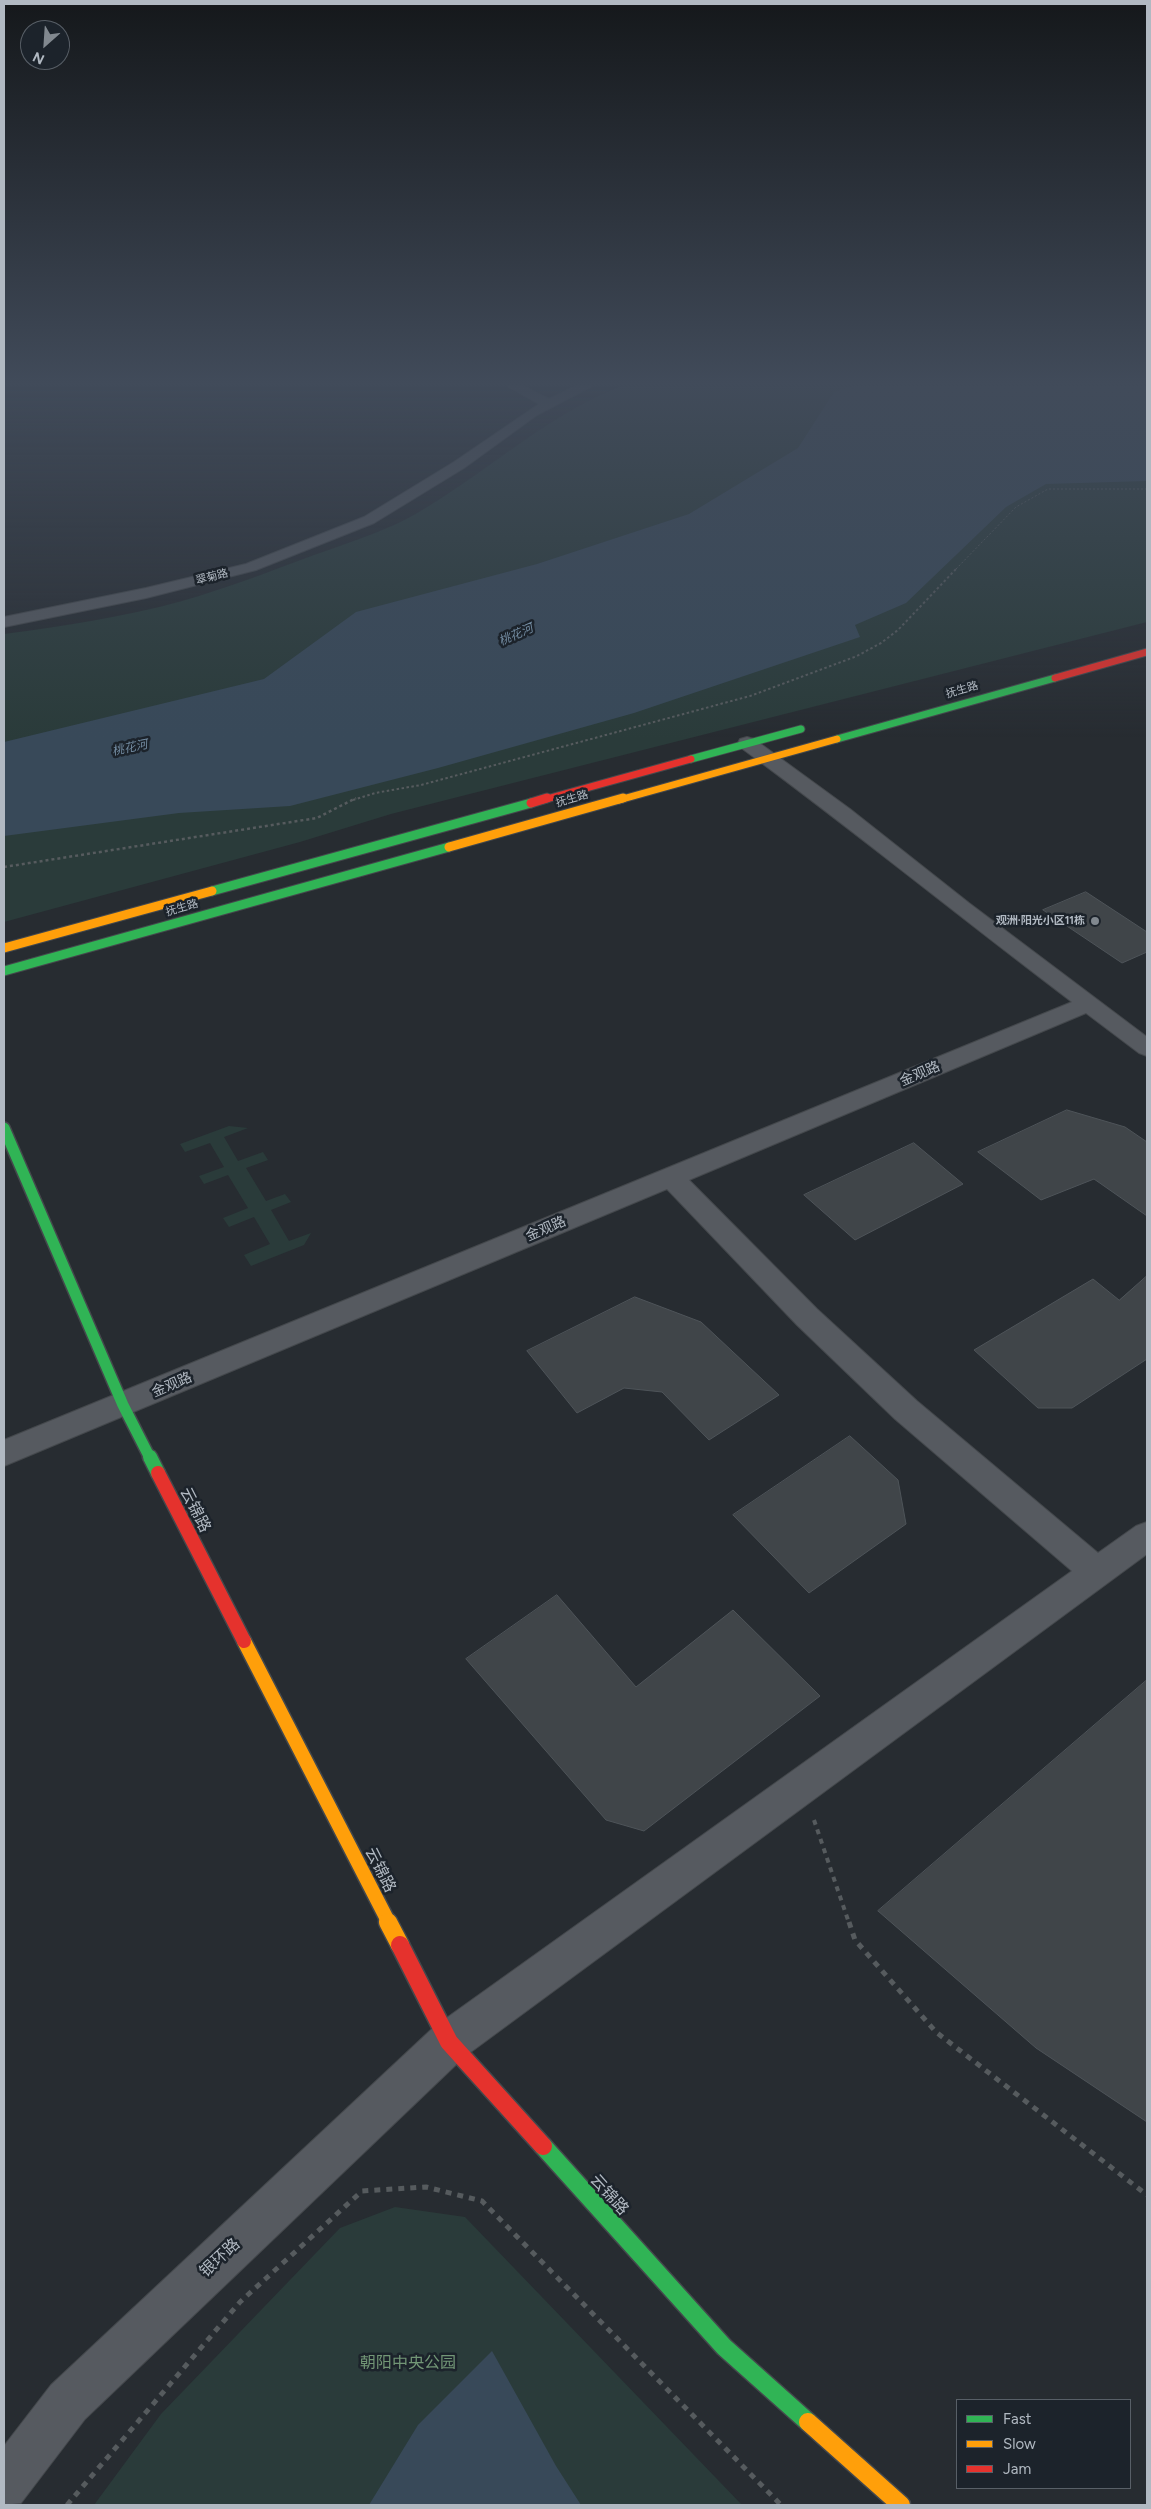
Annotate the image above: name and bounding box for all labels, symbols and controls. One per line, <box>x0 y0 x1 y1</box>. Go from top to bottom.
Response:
north arrow <box>20 20 70 70</box>
text: N <box>30 48 47 68</box>
street label: 翠菊路 <box>194 567 230 587</box>
water label: 桃花河 <box>497 621 535 649</box>
street label: 抚生路 <box>944 679 980 701</box>
water label: 桃花河 <box>111 737 149 759</box>
street label: 抚生路 <box>554 788 590 810</box>
street label: 抚生路 <box>164 897 200 919</box>
place label: 观洲·阳光小区11栋 <box>996 914 1085 928</box>
marker: 观洲·阳光小区11栋 <box>1089 915 1101 927</box>
street label: 金观路 <box>897 1058 943 1090</box>
street label: 金观路 <box>523 1213 569 1245</box>
street label: 金观路 <box>149 1369 195 1401</box>
street label: 云锦路 <box>176 1484 214 1536</box>
street label: 云锦路 <box>361 1844 399 1896</box>
street label: 云锦路 <box>586 2171 632 2219</box>
street label: 银环路 <box>196 2235 244 2281</box>
park label: 朝阳中央公园 <box>360 2353 456 2373</box>
legend <box>956 2399 1131 2489</box>
text: Fast <box>1003 2410 1031 2428</box>
text: Slow <box>1003 2435 1036 2453</box>
text: Jam <box>1003 2460 1031 2478</box>

